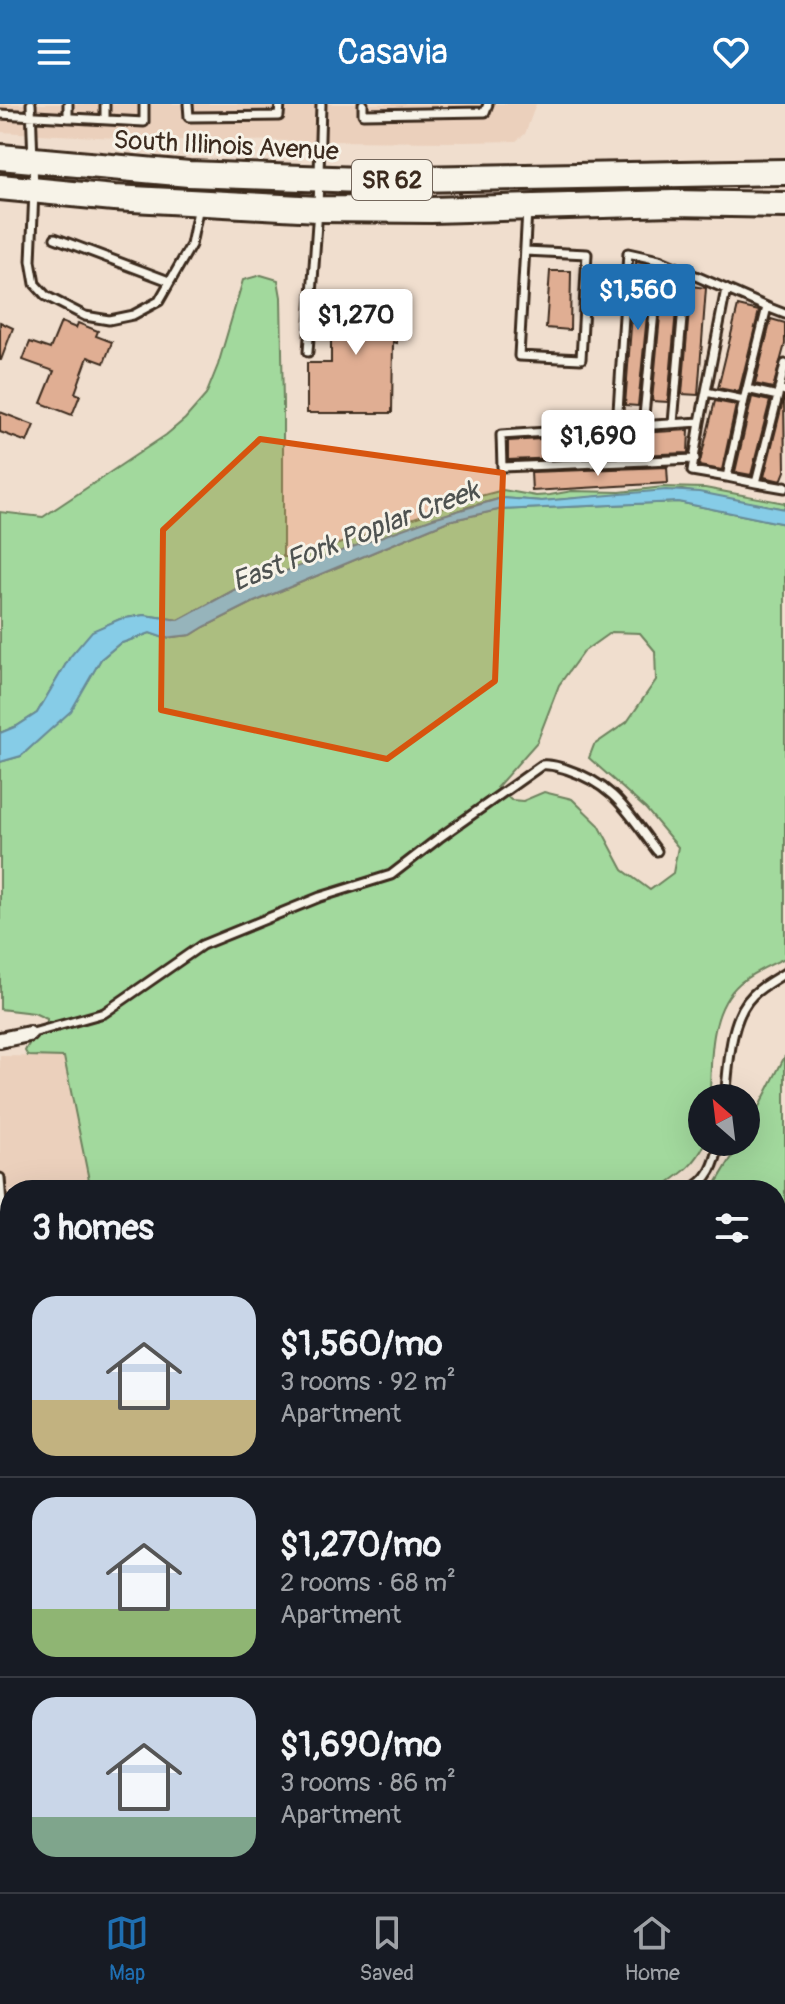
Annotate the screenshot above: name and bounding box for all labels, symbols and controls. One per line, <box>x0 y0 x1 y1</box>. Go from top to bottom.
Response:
icon: menu <box>32 30 76 74</box>
text: Casavia <box>337 30 448 75</box>
icon: heart <box>709 30 753 74</box>
street label: South Illinois Avenue <box>112 124 340 168</box>
road number: SR 62 <box>352 160 432 200</box>
pin: $1,560 <box>573 264 703 332</box>
text: $1,560 <box>599 274 677 306</box>
pin: $1,270 <box>291 289 421 357</box>
text: $1,270 <box>318 299 394 331</box>
pin: $1,690 <box>533 410 663 478</box>
text: $1,690 <box>559 420 637 452</box>
water label: East Fork Poplar Creek <box>227 472 486 600</box>
north arrow <box>688 1084 760 1156</box>
map controls <box>688 1084 760 1156</box>
icon: filters <box>710 1206 754 1250</box>
text: 3 homes <box>32 1207 154 1250</box>
text: $1,560/mo <box>280 1323 442 1366</box>
icon: home <box>96 1328 192 1424</box>
text: 3 rooms · 92 m² <box>280 1366 456 1398</box>
text: Apartment <box>280 1398 401 1430</box>
text: $1,270/mo <box>280 1524 441 1567</box>
icon: home <box>96 1529 192 1625</box>
text: 2 rooms · 68 m² <box>280 1567 456 1599</box>
text: Apartment <box>280 1599 401 1631</box>
text: $1,690/mo <box>280 1724 442 1767</box>
icon: home <box>96 1729 192 1825</box>
text: 3 rooms · 86 m² <box>280 1767 456 1799</box>
text: Apartment <box>280 1799 401 1831</box>
tab: Map <box>105 1911 149 1987</box>
tab: Saved <box>359 1911 414 1987</box>
tab: Home <box>624 1911 680 1987</box>

